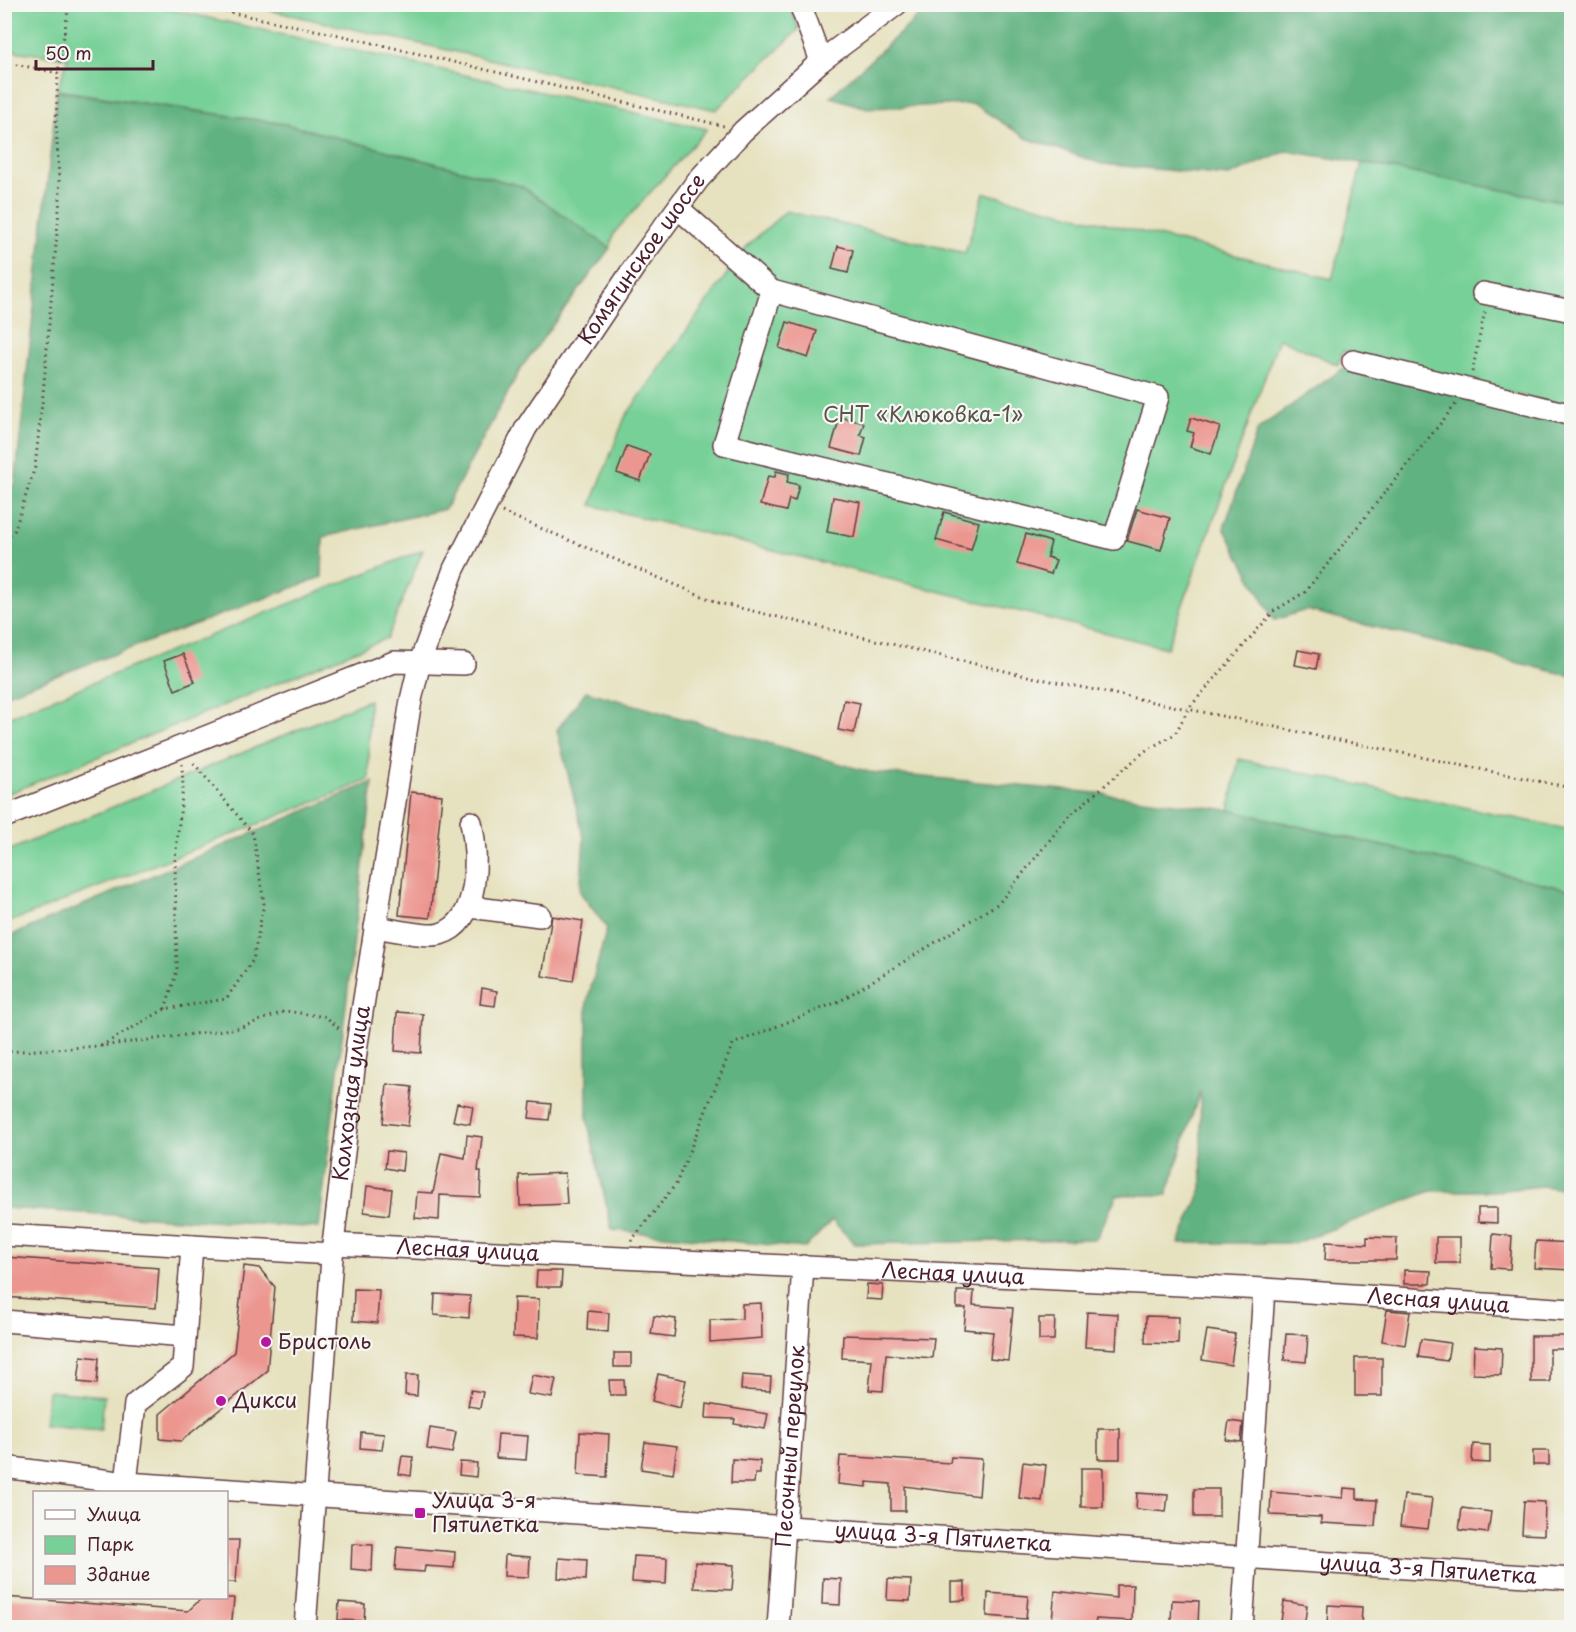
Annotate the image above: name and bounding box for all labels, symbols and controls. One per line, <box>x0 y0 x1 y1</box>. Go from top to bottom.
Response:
scale bar <box>36 33 153 71</box>
text: 50 m <box>45 39 92 66</box>
street label: Комягинское шоссе <box>569 166 712 350</box>
park label: СНТ «Клюковка-1» <box>823 397 1023 429</box>
street label: Колхозная улица <box>323 1002 377 1182</box>
street label: Лесная улица <box>396 1229 541 1268</box>
street label: Лесная улица <box>881 1253 1026 1291</box>
street label: Лесная улица <box>1366 1278 1512 1320</box>
place label: Бристоль <box>278 1324 371 1356</box>
marker: Бристоль <box>259 1335 273 1349</box>
street label: Песочный переулок <box>766 1344 812 1549</box>
place label: Дикси <box>232 1383 297 1415</box>
marker: Дикси <box>214 1394 228 1408</box>
place label: Улица 3-я Пятилетка <box>432 1483 540 1539</box>
legend <box>33 1491 228 1599</box>
text: Улица <box>87 1500 141 1527</box>
marker: Улица 3-я Пятилетка <box>413 1506 427 1520</box>
street label: улица 3-я Пятилетка <box>834 1512 1054 1558</box>
text: Парк <box>87 1530 134 1557</box>
street label: улица 3-я Пятилетка <box>1319 1544 1539 1591</box>
text: Здание <box>87 1560 150 1587</box>

